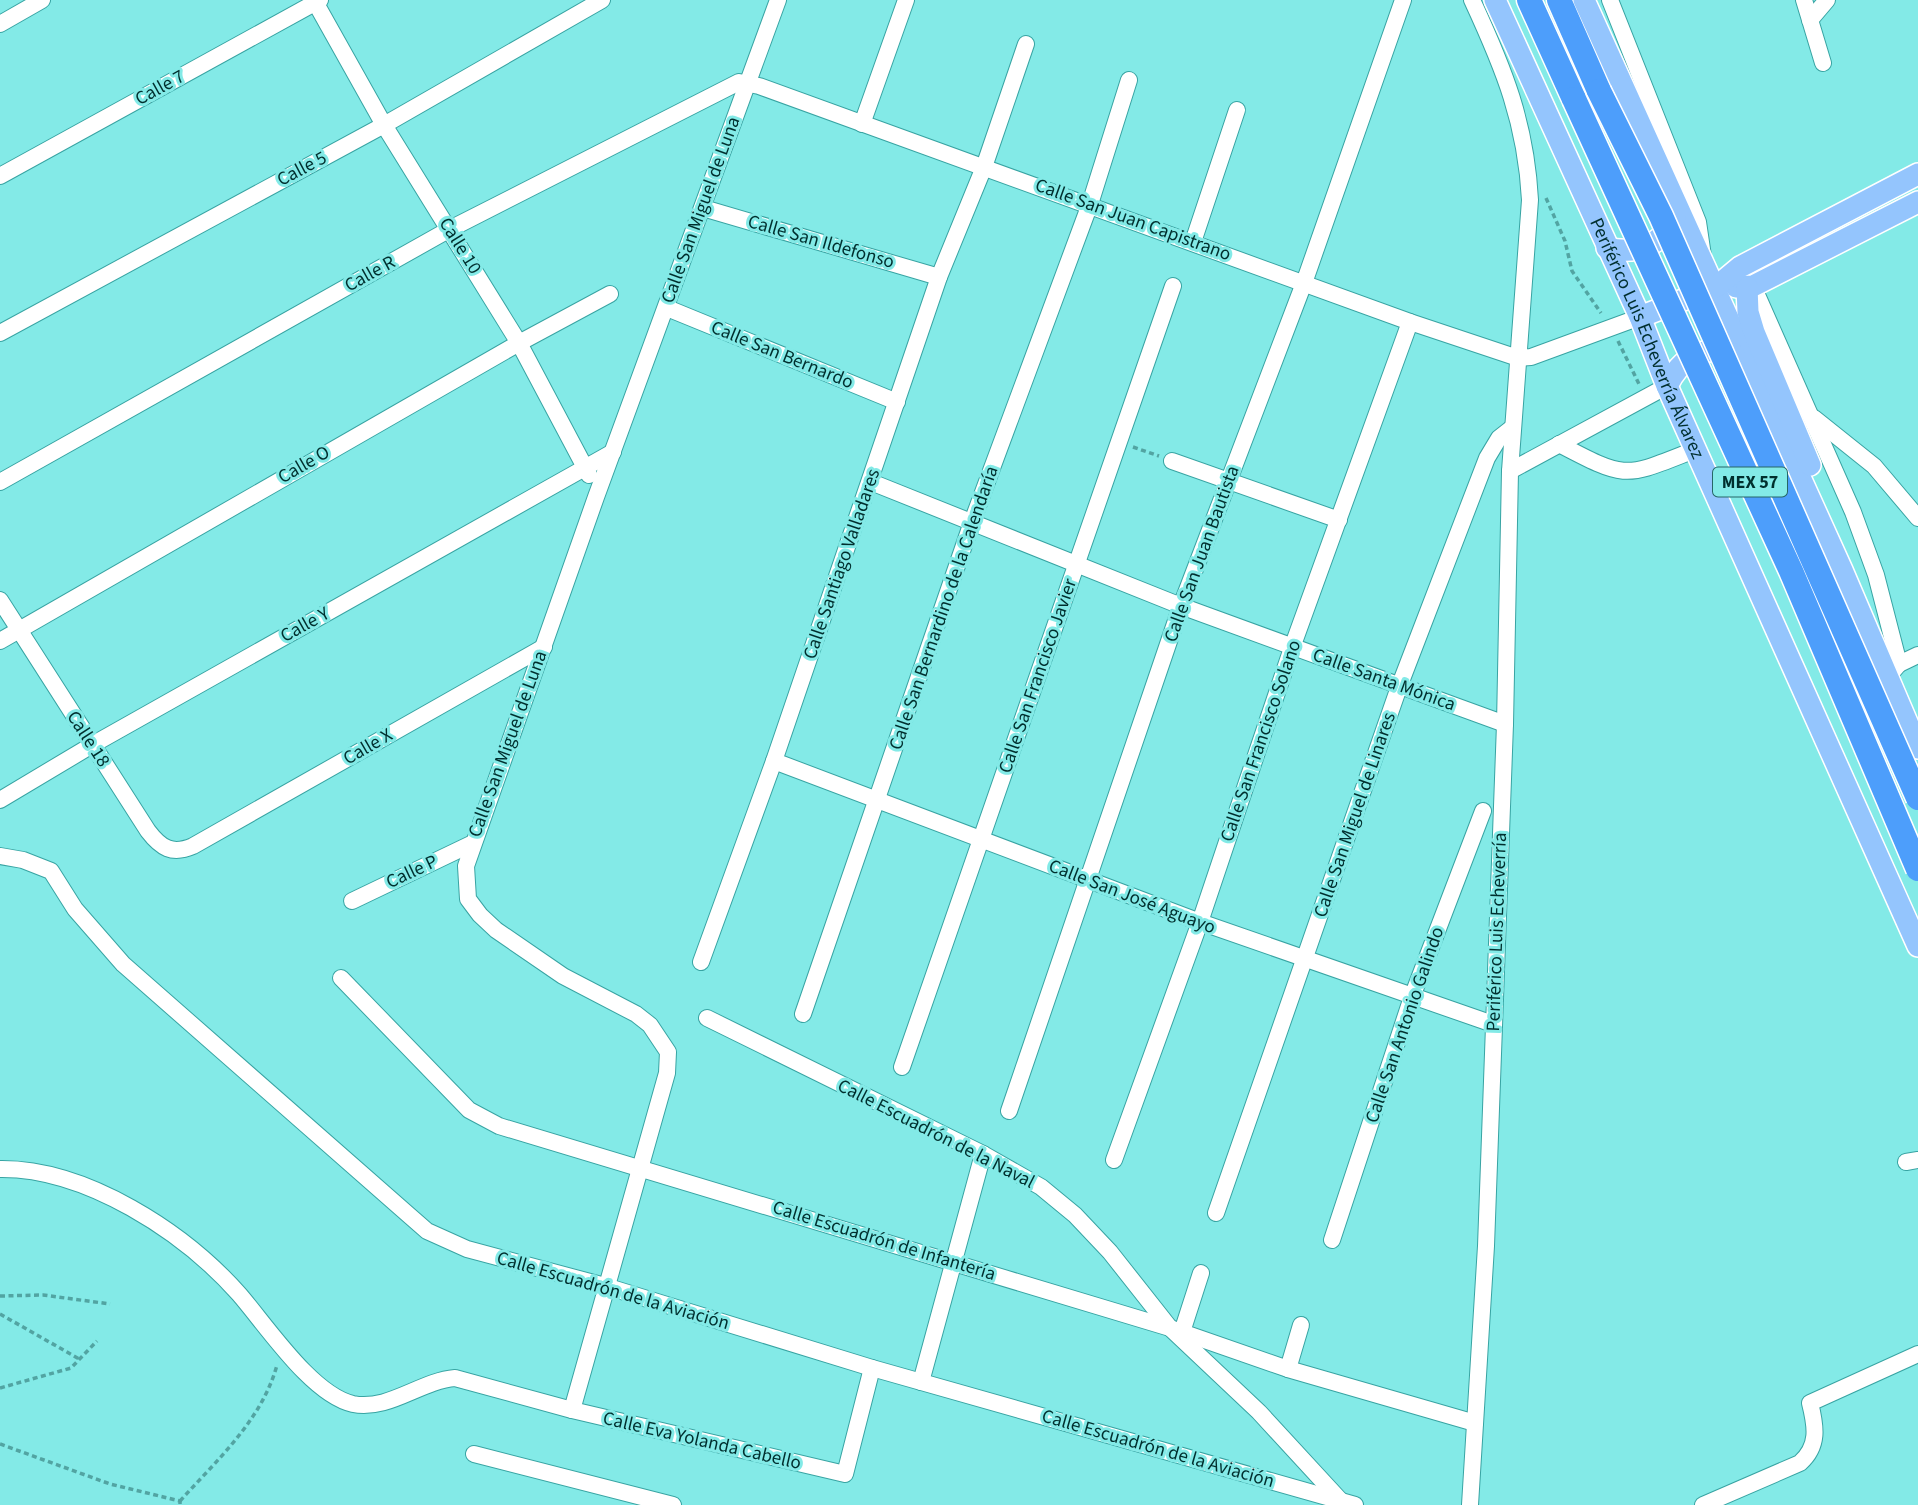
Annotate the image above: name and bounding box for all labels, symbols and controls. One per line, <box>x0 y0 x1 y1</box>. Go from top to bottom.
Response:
street label: Calle 7 <box>130 63 190 113</box>
street label: Calle San Miguel de Luna <box>655 113 747 307</box>
street label: Calle 5 <box>272 145 332 193</box>
street label: Calle San Juan Capistrano <box>1031 172 1235 268</box>
street label: Calle San Ildefonso <box>745 208 897 276</box>
street label: Calle 10 <box>432 212 488 280</box>
street label: Periférico Luis Echeverría Álvarez <box>1583 213 1711 463</box>
street label: Calle R <box>340 249 400 299</box>
street label: Calle San Bernardo <box>707 314 857 396</box>
street label: Calle O <box>273 439 335 491</box>
street label: Calle San Bernardino de la Calendaría <box>883 462 1005 754</box>
street label: Calle San Juan Bautista <box>1158 462 1246 646</box>
street label: Calle Santiago Valladares <box>797 465 887 663</box>
road number: MEX 57 <box>1713 468 1787 496</box>
street label: Calle San Francisco Javier <box>992 575 1084 777</box>
street label: Calle Y <box>276 600 335 650</box>
street label: Calle San Francisco Solano <box>1214 637 1308 845</box>
street label: Calle Santa Mónica <box>1309 642 1459 718</box>
street label: Calle San Miguel de Luna <box>462 647 554 841</box>
street label: Calle 18 <box>60 706 116 772</box>
street label: Calle San Miguel de Linares <box>1307 709 1403 921</box>
street label: Calle X <box>338 722 398 772</box>
street label: Periférico Luis Echeverría <box>1480 832 1514 1032</box>
street label: Calle P <box>382 848 442 896</box>
street label: Calle San José Aguayo <box>1045 853 1219 941</box>
street label: Calle San Antonio Galindo <box>1359 923 1451 1127</box>
street label: Calle Escuadrón de la Naval <box>833 1072 1039 1196</box>
street label: Calle Escuadrón de Infantería <box>769 1194 999 1288</box>
street label: Calle Escuadrón de la Aviación <box>494 1245 732 1337</box>
street label: Calle Escuadrón de la Aviación <box>1039 1403 1277 1495</box>
street label: Calle Eva Yolanda Cabello <box>600 1405 804 1477</box>

